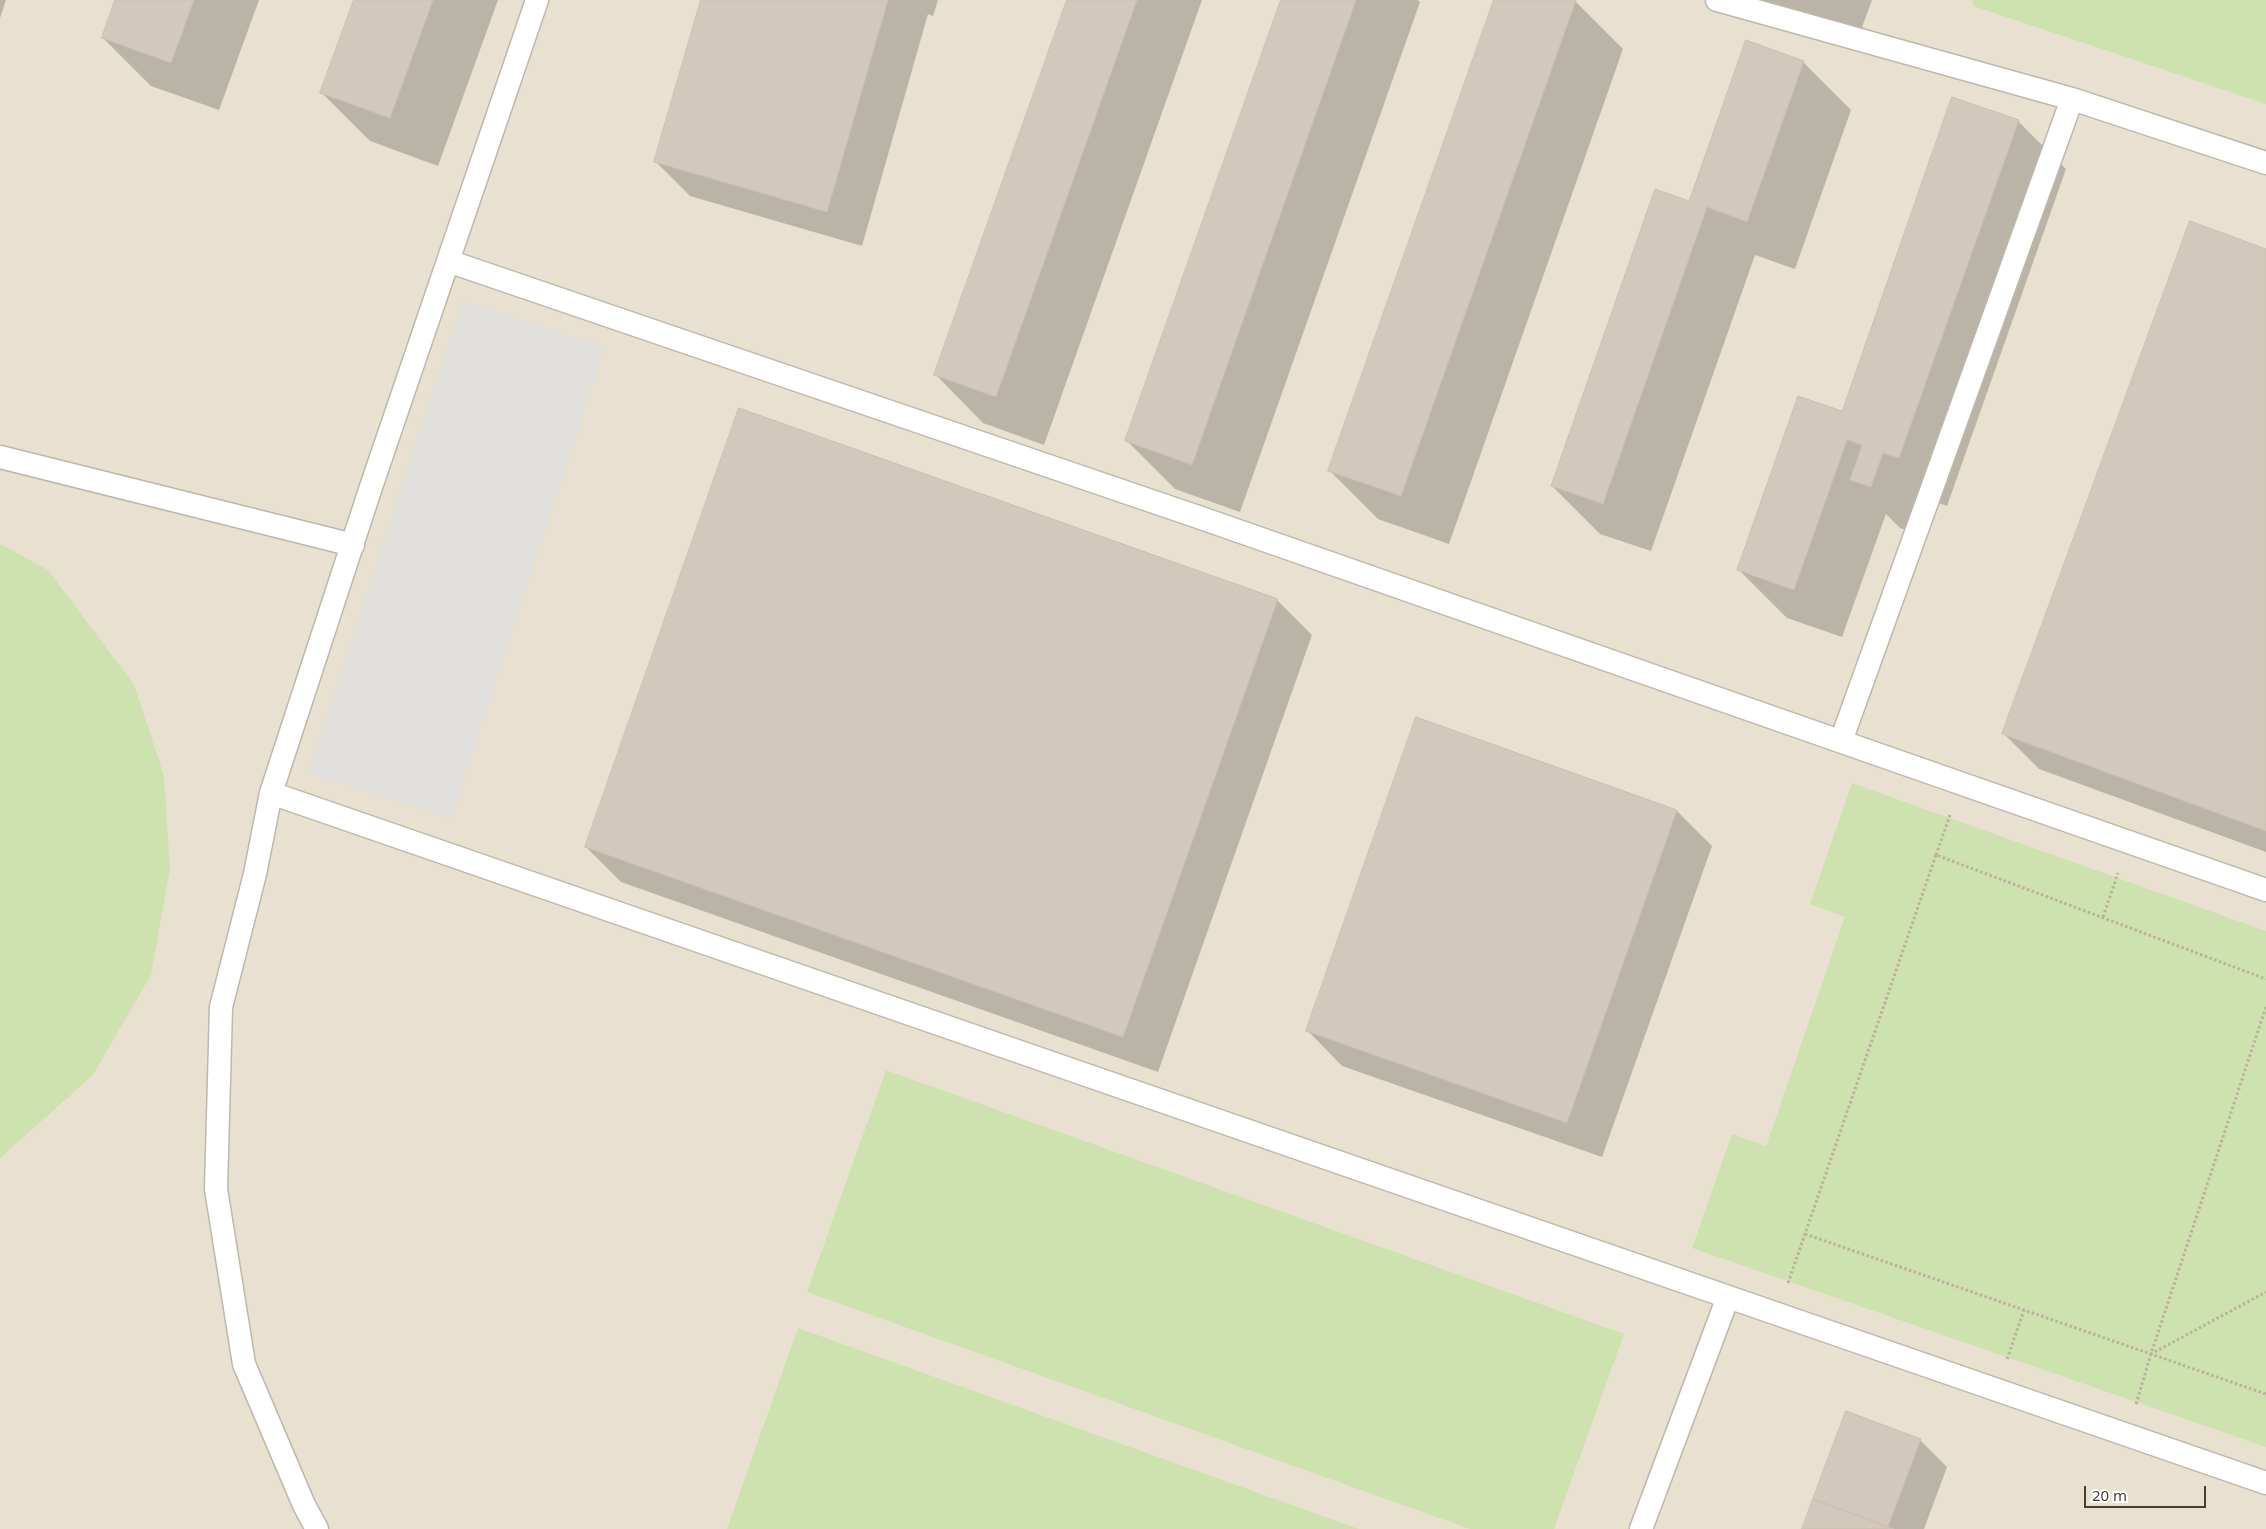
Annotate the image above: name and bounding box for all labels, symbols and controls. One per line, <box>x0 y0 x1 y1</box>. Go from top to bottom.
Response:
scale bar <box>2086 1476 2208 1508</box>
text: 20 m <box>2092 1485 2127 1505</box>

